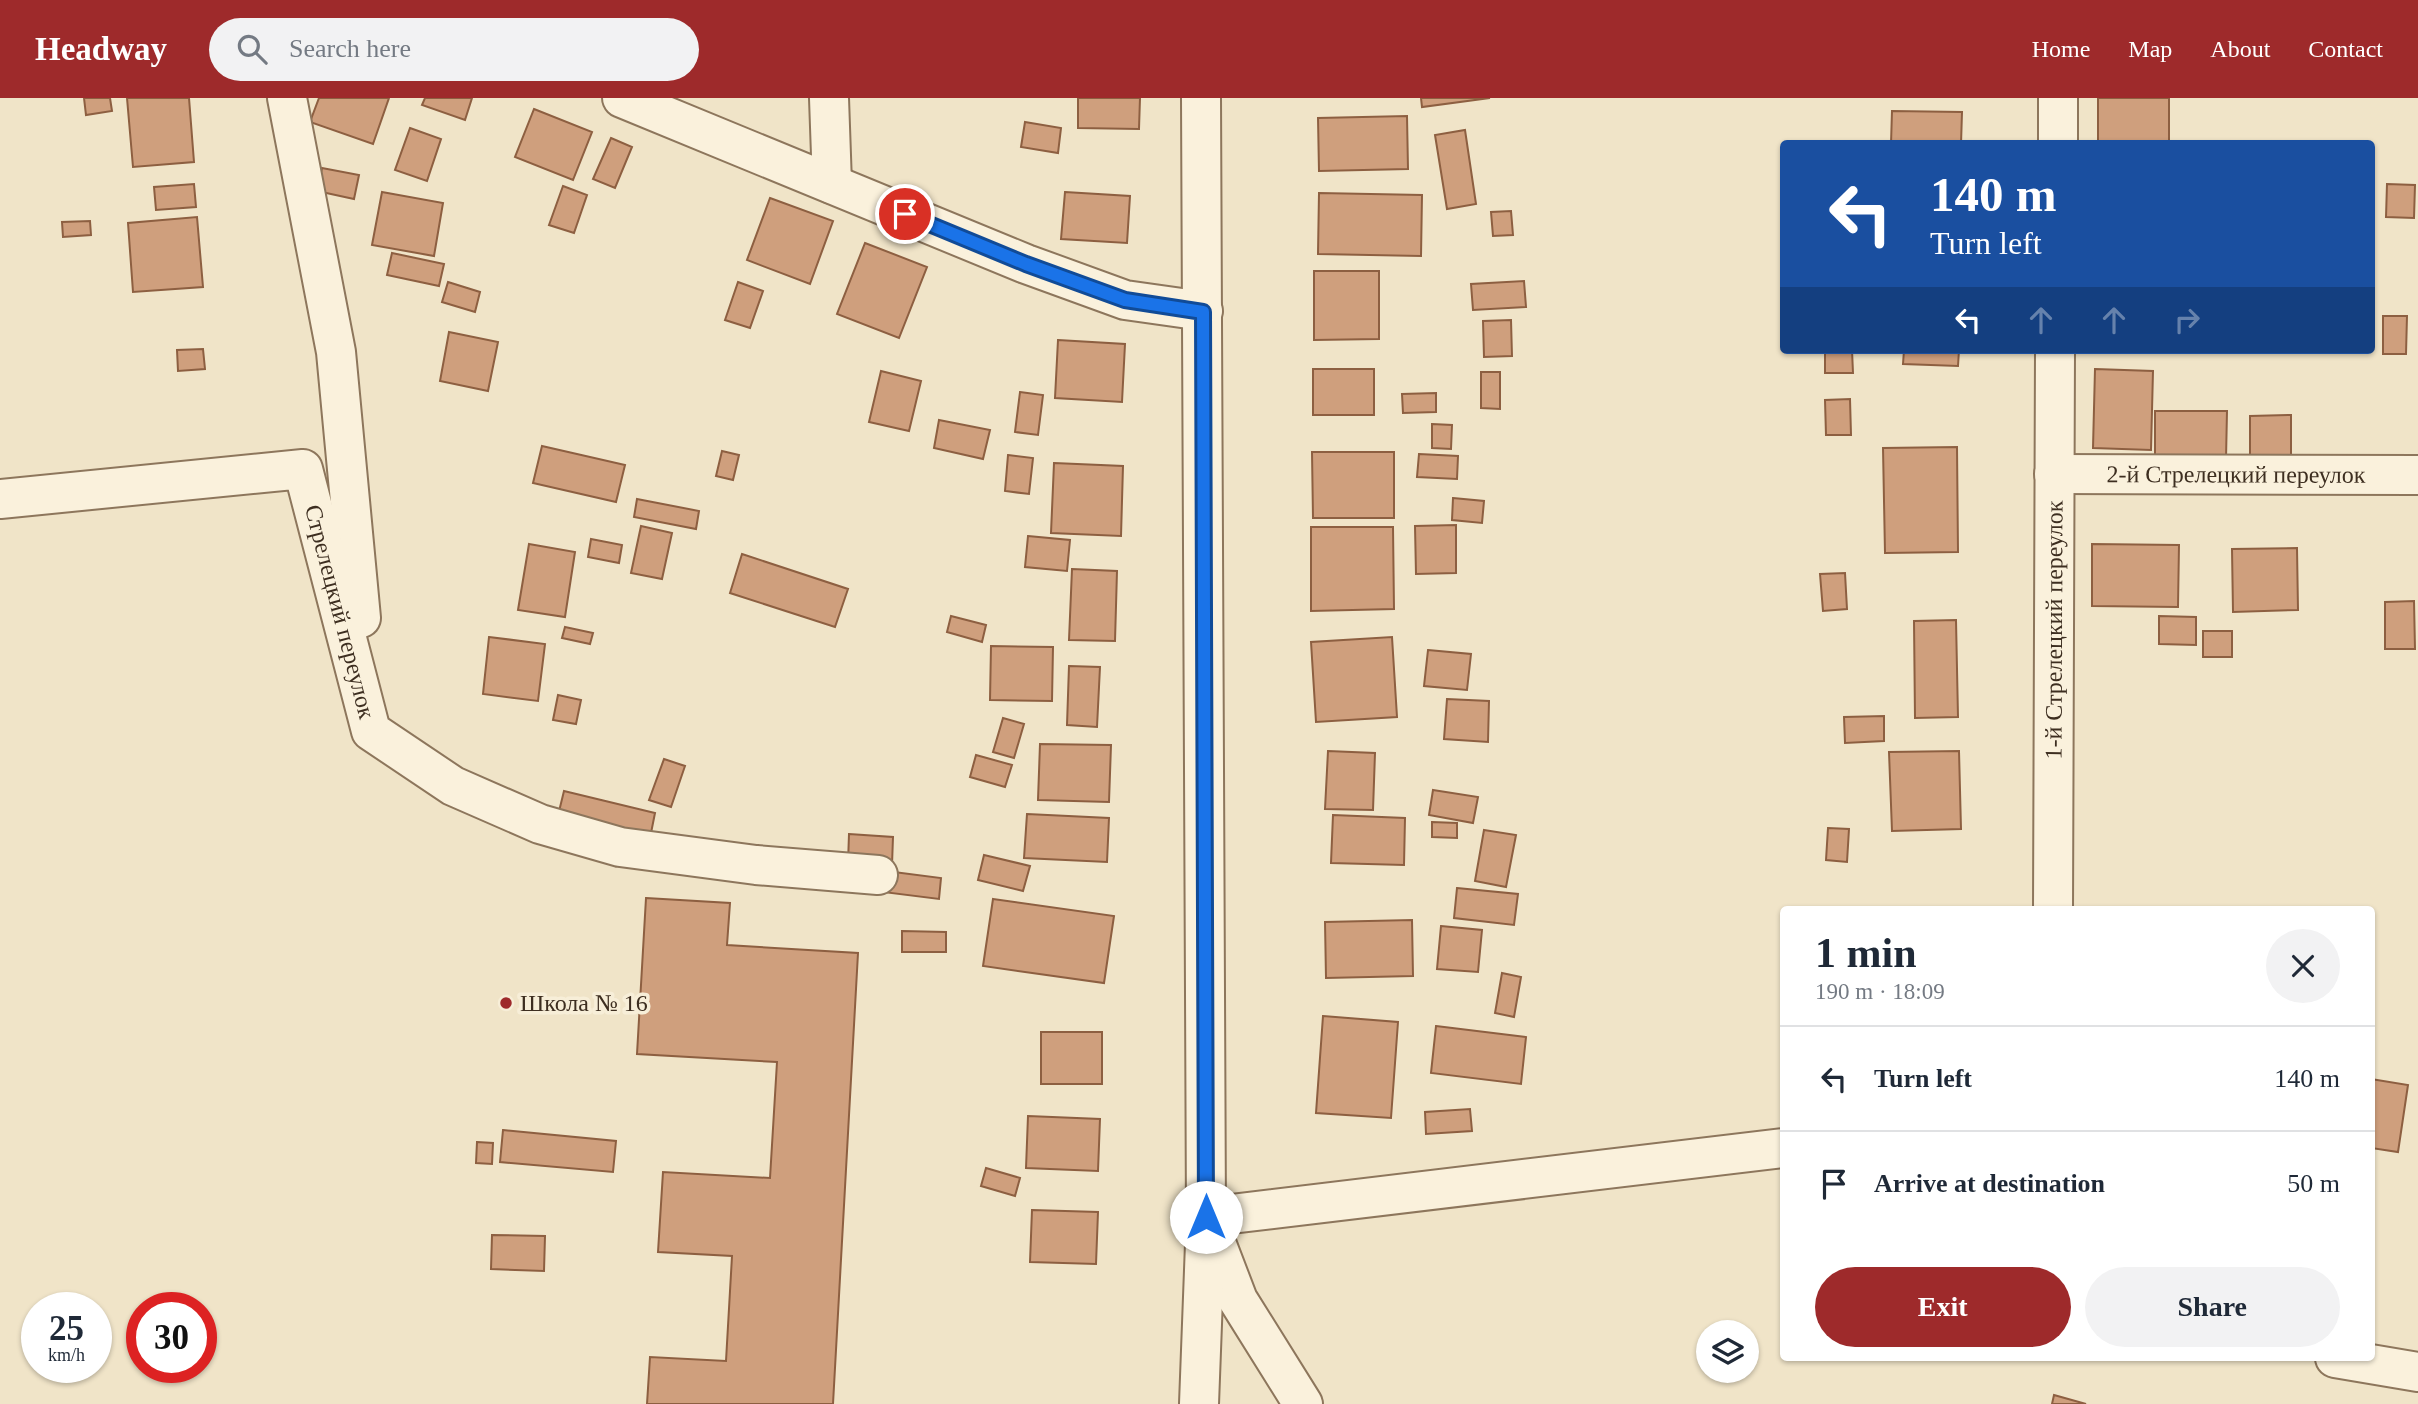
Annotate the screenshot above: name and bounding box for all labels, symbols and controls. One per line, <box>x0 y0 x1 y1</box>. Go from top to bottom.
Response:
search box <box>209 18 699 81</box>
icon: search <box>233 30 271 68</box>
text: Headway <box>35 31 167 67</box>
text: Search here <box>289 34 411 63</box>
text: Home <box>2032 36 2090 62</box>
text: Map <box>2128 36 2172 62</box>
text: About <box>2210 36 2270 62</box>
text: Contact <box>2308 36 2383 62</box>
text: 140 m <box>1930 167 2057 222</box>
icon: left <box>1815 168 1906 259</box>
pin <box>875 184 935 244</box>
icon: arrive <box>886 195 924 233</box>
text: Turn left <box>1930 225 2042 261</box>
icon: left <box>1949 301 1987 339</box>
icon: ahead <box>2022 301 2060 339</box>
icon: ahead <box>2095 301 2133 339</box>
icon: right <box>2168 301 2206 339</box>
street label: 2-й Стрелецкий переулок <box>2106 461 2366 488</box>
street label: 1-й Стрелецкий переулок <box>2041 500 2067 760</box>
street label: Стрелецкий переулок <box>300 502 380 722</box>
button: close <box>2266 929 2340 1003</box>
text: 1 min <box>1815 930 1917 976</box>
text: 190 m · 18:09 <box>1815 979 1945 1004</box>
place label: Школа № 16 <box>520 990 648 1016</box>
marker: Школа № 16 <box>498 995 514 1011</box>
icon: left <box>1815 1060 1853 1098</box>
text: Turn left <box>1874 1064 1972 1093</box>
text: 140 m <box>2274 1064 2340 1093</box>
icon: arrive <box>1815 1165 1853 1203</box>
text: Arrive at destination <box>1874 1169 2105 1198</box>
text: 50 m <box>2287 1169 2340 1198</box>
position arrow <box>1169 1180 1243 1254</box>
button: Exit <box>1815 1267 2071 1347</box>
button: Share <box>2085 1267 2340 1347</box>
speed limit sign: 30 <box>126 1292 217 1383</box>
text: 25 <box>49 1309 84 1348</box>
map controls <box>1696 1320 1759 1383</box>
button: layers <box>1696 1320 1759 1383</box>
text: km/h <box>48 1345 85 1365</box>

